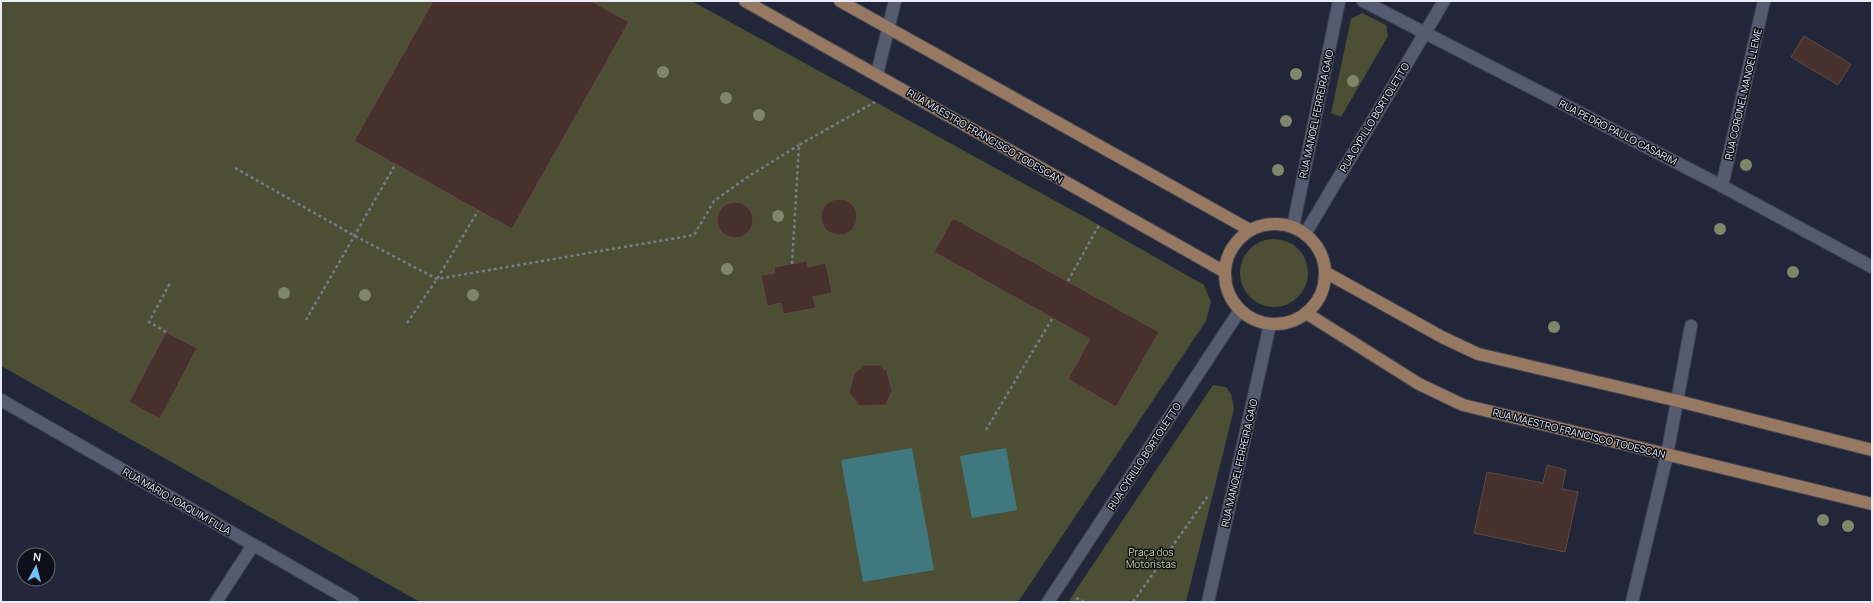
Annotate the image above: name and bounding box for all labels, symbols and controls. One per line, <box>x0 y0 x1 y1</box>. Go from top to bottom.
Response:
street label: RUA CORONEL MANOEL LEME <box>1721 27 1765 161</box>
street label: RUA MANOEL FERREIRA GAIO <box>1296 48 1336 180</box>
street label: RUA CYRILLO BORTOLETTO <box>1336 60 1412 174</box>
street label: RUA MAESTRO FRANCISCO TODESCAN <box>905 86 1065 186</box>
street label: RUA PEDRO PAULO CASARIM <box>1557 96 1679 168</box>
street label: RUA MANOEL FERREIRA GAIO <box>1217 397 1261 529</box>
street label: RUA CYRILLO BORTOLETTO <box>1104 400 1184 512</box>
street label: RUA MAESTRO FRANCISCO TODESCAN <box>1491 405 1667 461</box>
street label: RUA MÁRIO JOAQUIM FILLA <box>120 464 234 538</box>
park label: Praça dos Motoristas <box>1126 545 1176 571</box>
north arrow <box>16 547 56 587</box>
text: N <box>32 549 42 565</box>

